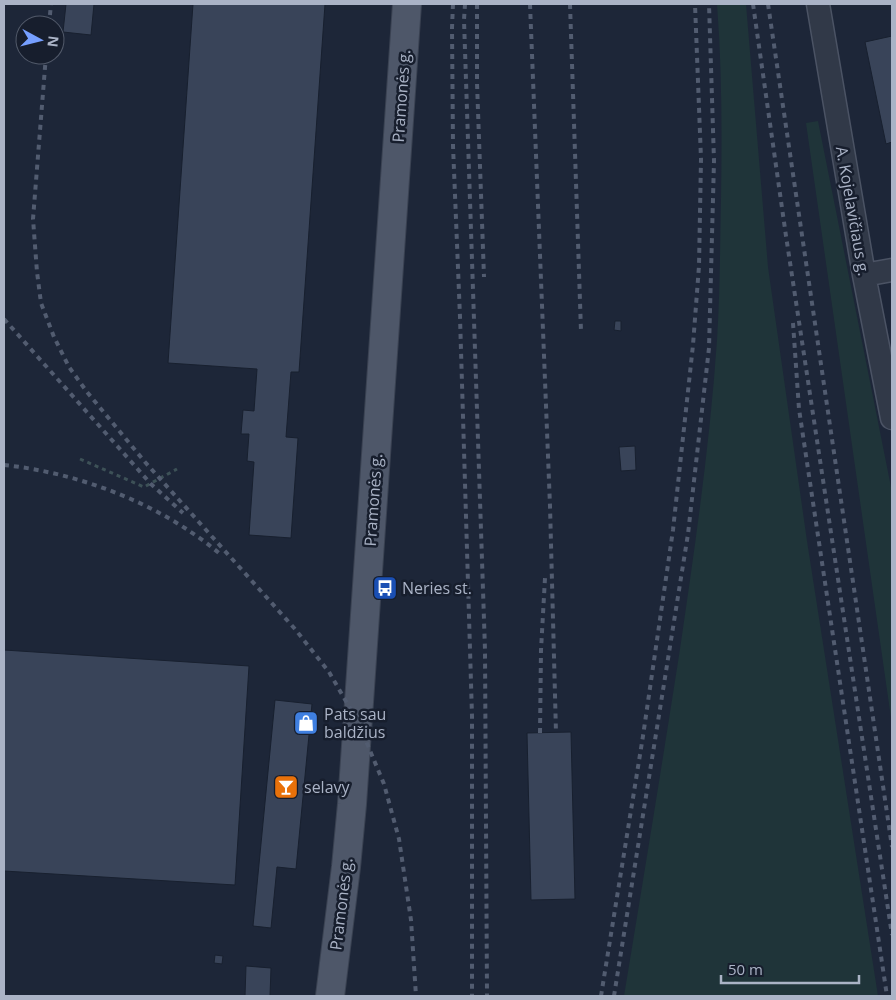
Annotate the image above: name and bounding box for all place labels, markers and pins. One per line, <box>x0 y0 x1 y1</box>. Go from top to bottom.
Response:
bus stop icon: Neries st. <box>372 575 398 601</box>
place label: Neries st. <box>402 577 472 599</box>
place label: Pats sau baldžius <box>324 703 386 743</box>
shop icon: Pats sau baldžius <box>293 710 319 736</box>
bar icon: selavy <box>273 774 299 800</box>
place label: selavy <box>304 776 351 798</box>

